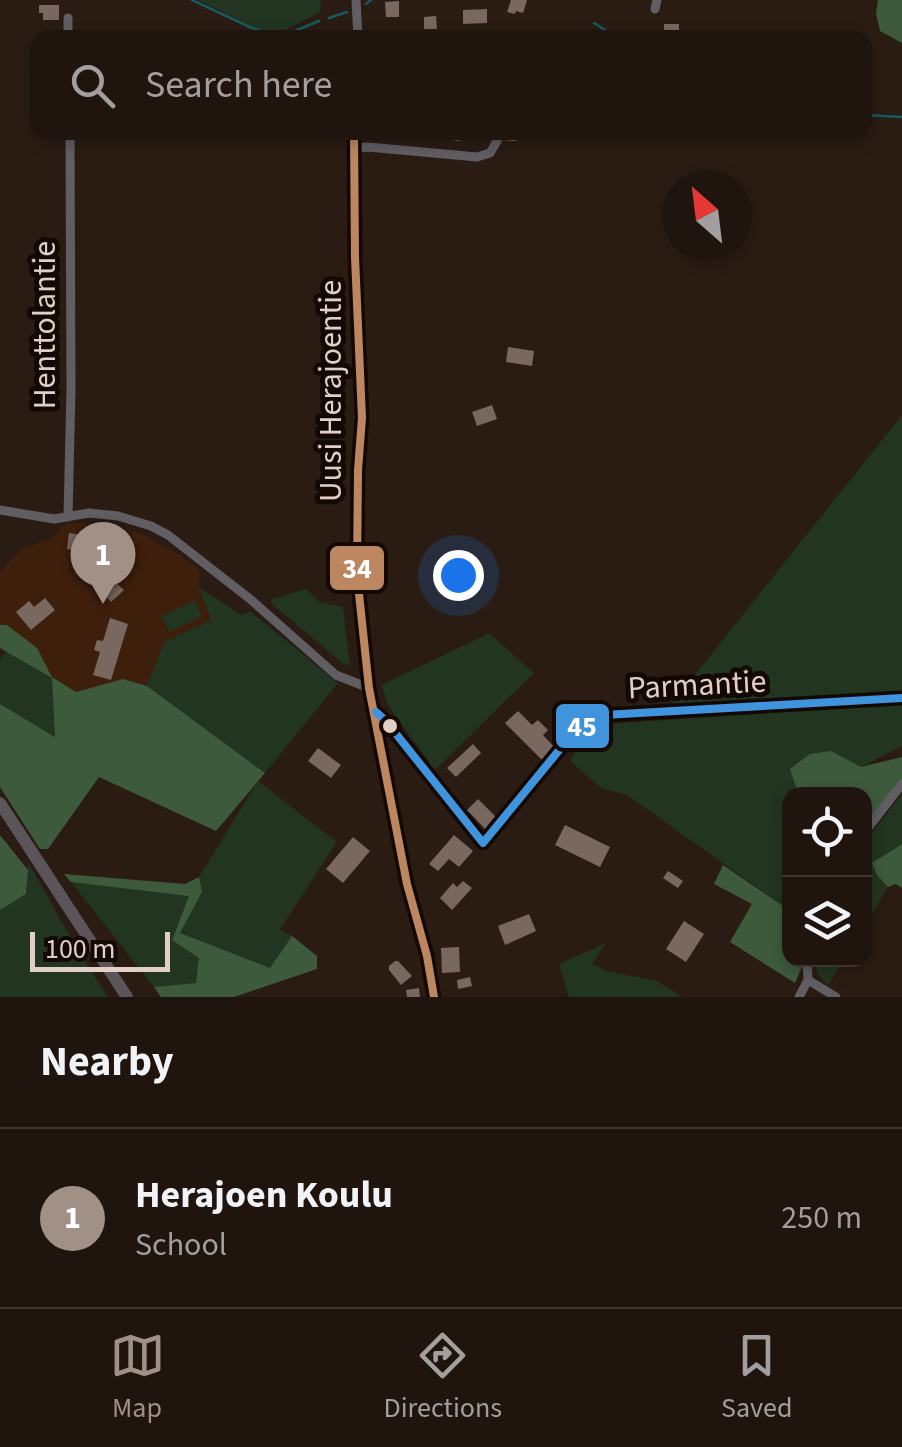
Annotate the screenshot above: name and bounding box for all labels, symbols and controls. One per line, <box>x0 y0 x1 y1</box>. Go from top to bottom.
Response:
search box <box>30 30 872 140</box>
icon: search <box>65 58 120 113</box>
text: Search here <box>145 58 332 112</box>
north arrow <box>662 170 752 260</box>
street label: Henttolantie <box>22 241 68 409</box>
street label: Uusi Herajoentie <box>308 280 354 502</box>
pin: 1 <box>70 522 136 604</box>
line badge: 34 <box>328 544 386 592</box>
text: 34 <box>342 549 372 589</box>
your location <box>433 550 484 601</box>
street label: Parmantie <box>627 658 767 712</box>
line badge: 45 <box>554 702 611 750</box>
text: 45 <box>567 707 597 747</box>
unlabelled marker <box>380 716 400 736</box>
map controls <box>782 787 872 967</box>
button: locate <box>782 787 872 877</box>
button: layers <box>782 877 872 967</box>
scale bar <box>30 927 170 971</box>
text: 100 m <box>45 929 116 969</box>
text: Nearby <box>40 1032 174 1092</box>
text: Herajoen Koulu <box>135 1168 393 1222</box>
text: 1 <box>64 1195 81 1241</box>
text: 250 m <box>781 1195 862 1241</box>
text: School <box>135 1222 227 1268</box>
tab: Map <box>110 1328 165 1428</box>
tab: Directions <box>384 1328 502 1428</box>
tab: Saved <box>721 1328 792 1428</box>

